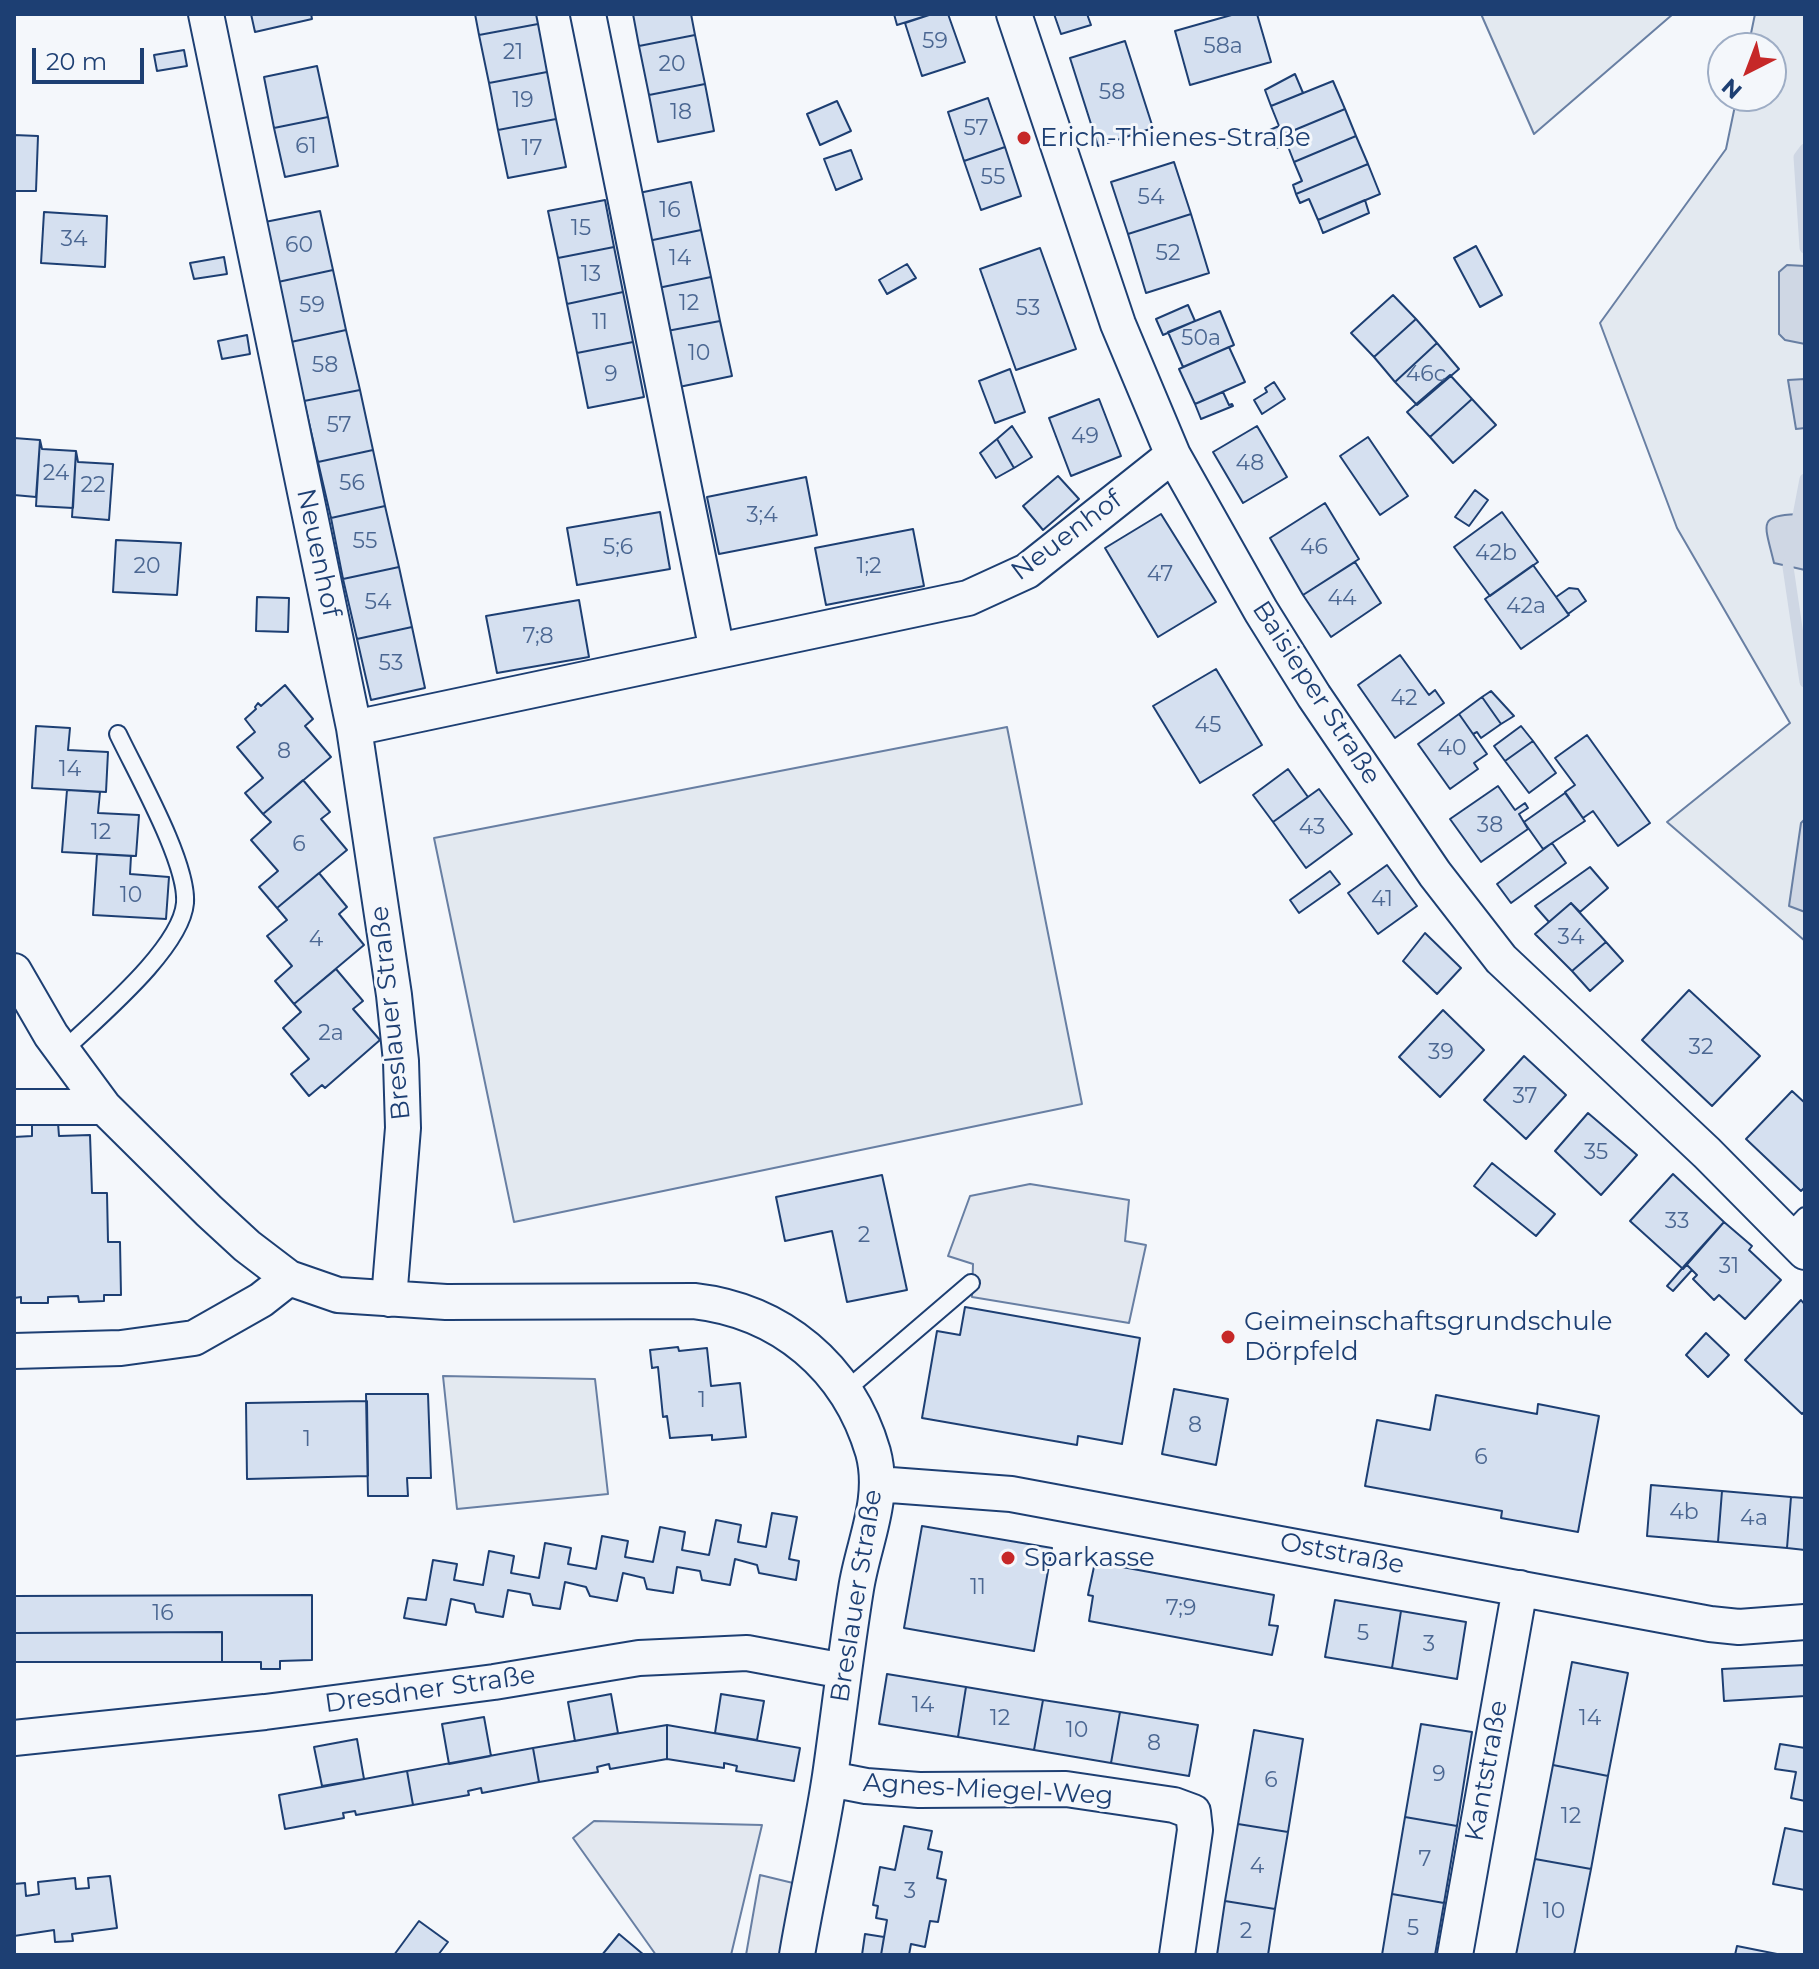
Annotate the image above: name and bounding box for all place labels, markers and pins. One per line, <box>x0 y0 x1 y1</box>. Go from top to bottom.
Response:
place label: Erich-Thienes-Straße <box>1040 122 1311 154</box>
marker: Erich-Thienes-Straße <box>1015 129 1033 147</box>
place label: Geimeinschaftsgrundschule Dörpfeld <box>1244 1306 1613 1368</box>
marker: Geimeinschaftsgrundschule Dörpfeld <box>1219 1328 1237 1346</box>
place label: Sparkasse <box>1024 1542 1155 1574</box>
marker: Sparkasse <box>999 1549 1017 1567</box>

